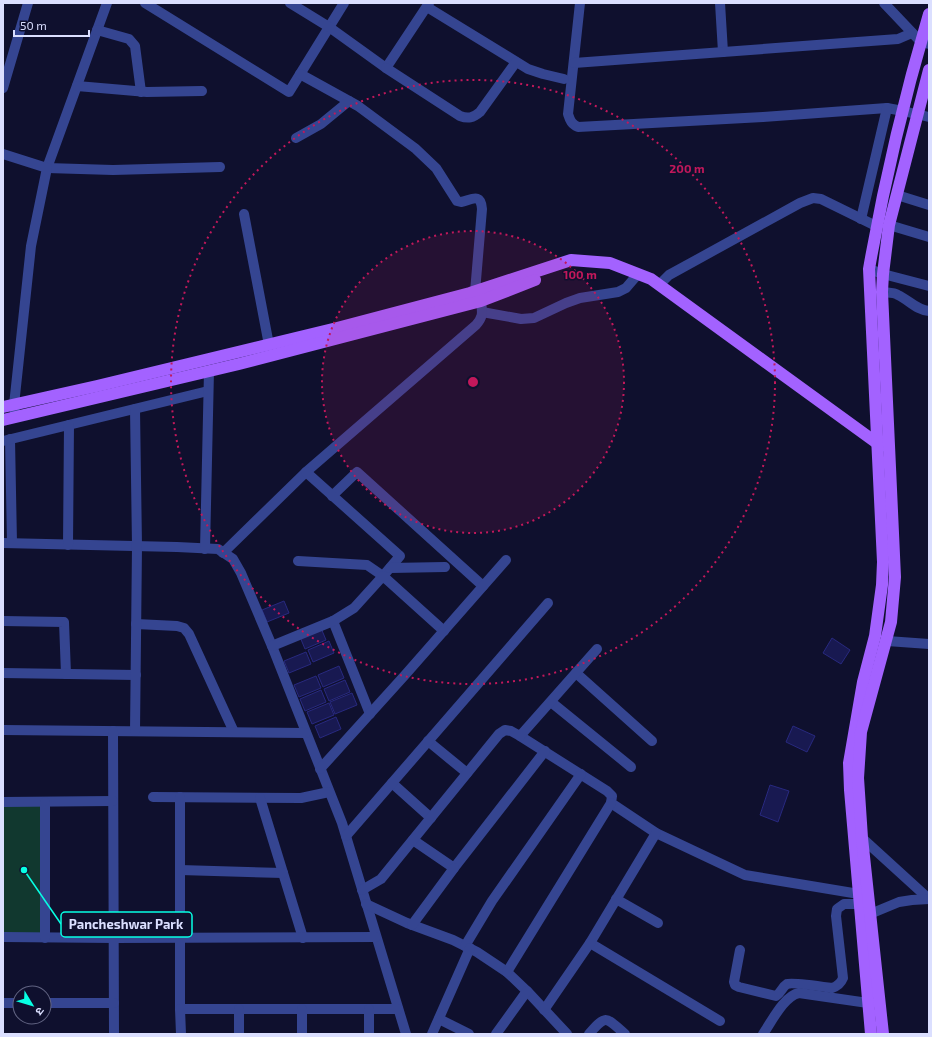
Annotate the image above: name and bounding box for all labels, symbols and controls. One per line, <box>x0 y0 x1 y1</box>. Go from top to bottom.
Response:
scale bar <box>14 12 89 38</box>
text: 50 m <box>20 18 47 32</box>
text: 200 m <box>669 161 705 175</box>
text: 100 m <box>563 267 597 281</box>
centre of rings <box>466 375 480 389</box>
callout: Pancheshwar Park <box>61 912 192 937</box>
text: Pancheshwar Park <box>69 916 184 932</box>
north arrow <box>12 985 52 1025</box>
text: उ <box>33 1005 47 1018</box>

